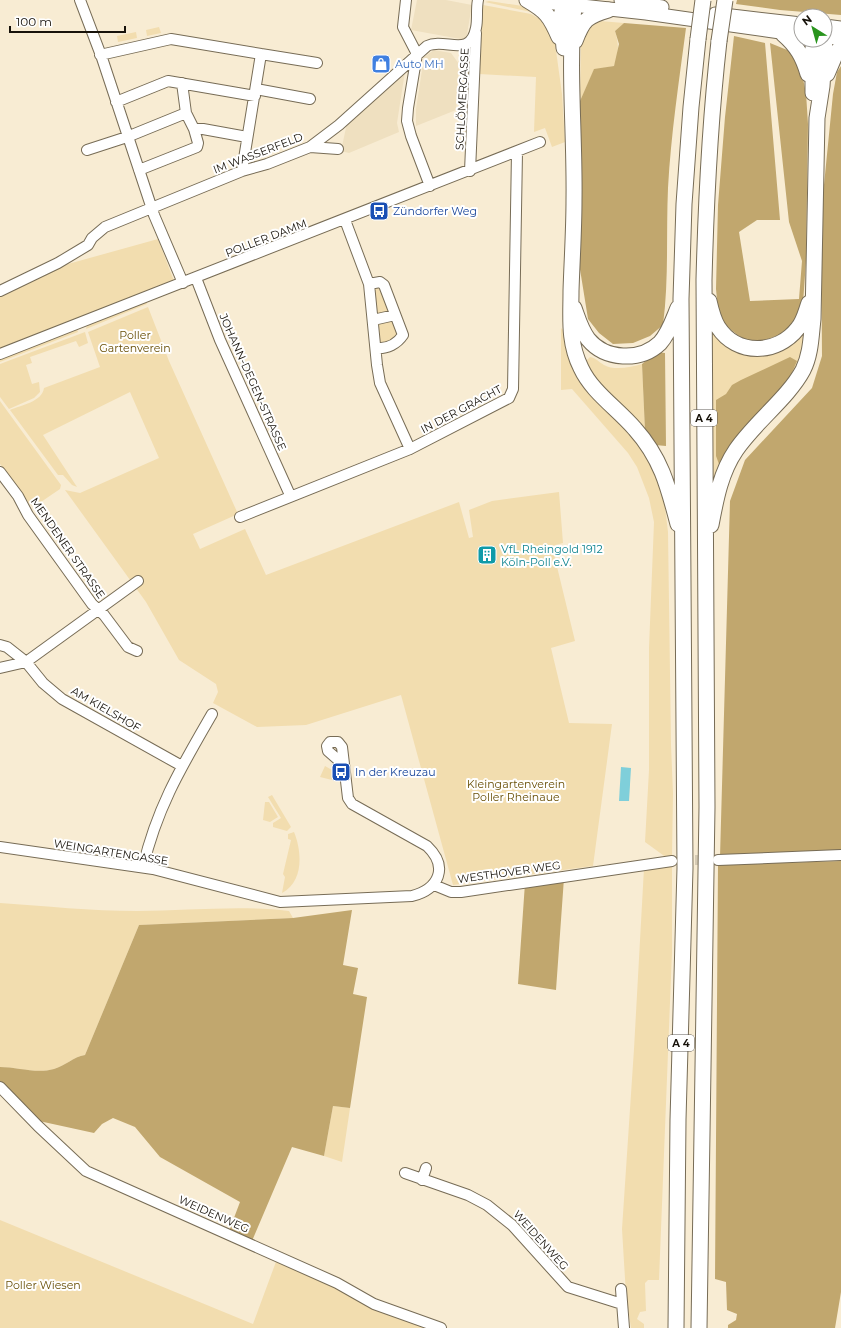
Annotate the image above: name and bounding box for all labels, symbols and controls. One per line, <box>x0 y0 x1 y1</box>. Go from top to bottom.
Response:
scale bar <box>10 8 125 34</box>
north arrow <box>793 8 833 48</box>
text: N <box>799 12 815 28</box>
text: 100 m <box>16 14 52 29</box>
street label: SCHLÖMERGASSE <box>452 48 472 150</box>
shop icon: Auto MH <box>370 53 392 75</box>
place label: Auto MH <box>395 57 444 71</box>
street label: IM WASSERFELD <box>211 129 305 177</box>
bus stop icon: Zündorfer Weg <box>368 200 390 222</box>
place label: Zündorfer Weg <box>393 204 477 218</box>
street label: POLLER DAMM <box>223 216 309 260</box>
street label: JOHANN-DEGEN-STRASSE <box>216 310 290 453</box>
park label: Poller Gartenverein <box>99 328 171 355</box>
street label: IN DER GRACHT <box>418 381 504 436</box>
road number: A 4 <box>691 410 717 426</box>
street label: MENDENER STRASSE <box>28 495 108 601</box>
place label: VfL Rheingold 1912 Köln-Poll e.V. <box>501 542 603 569</box>
building icon: VfL Rheingold 1912 Köln-Poll e.V. <box>476 544 498 566</box>
street label: AM KIELSHOF <box>69 683 143 735</box>
bus stop icon: In der Kreuzau <box>330 761 352 783</box>
place label: In der Kreuzau <box>355 765 436 779</box>
park label: Kleingartenverein Poller Rheinaue <box>467 777 565 804</box>
street label: WEINGARTENGASSE <box>53 836 169 868</box>
street label: WESTHOVER WEG <box>457 858 561 886</box>
road number: A 4 <box>668 1035 694 1051</box>
street label: WEIDENWEG <box>177 1192 251 1236</box>
street label: WEIDENWEG <box>510 1207 572 1273</box>
park label: Poller Wiesen <box>5 1278 81 1292</box>

